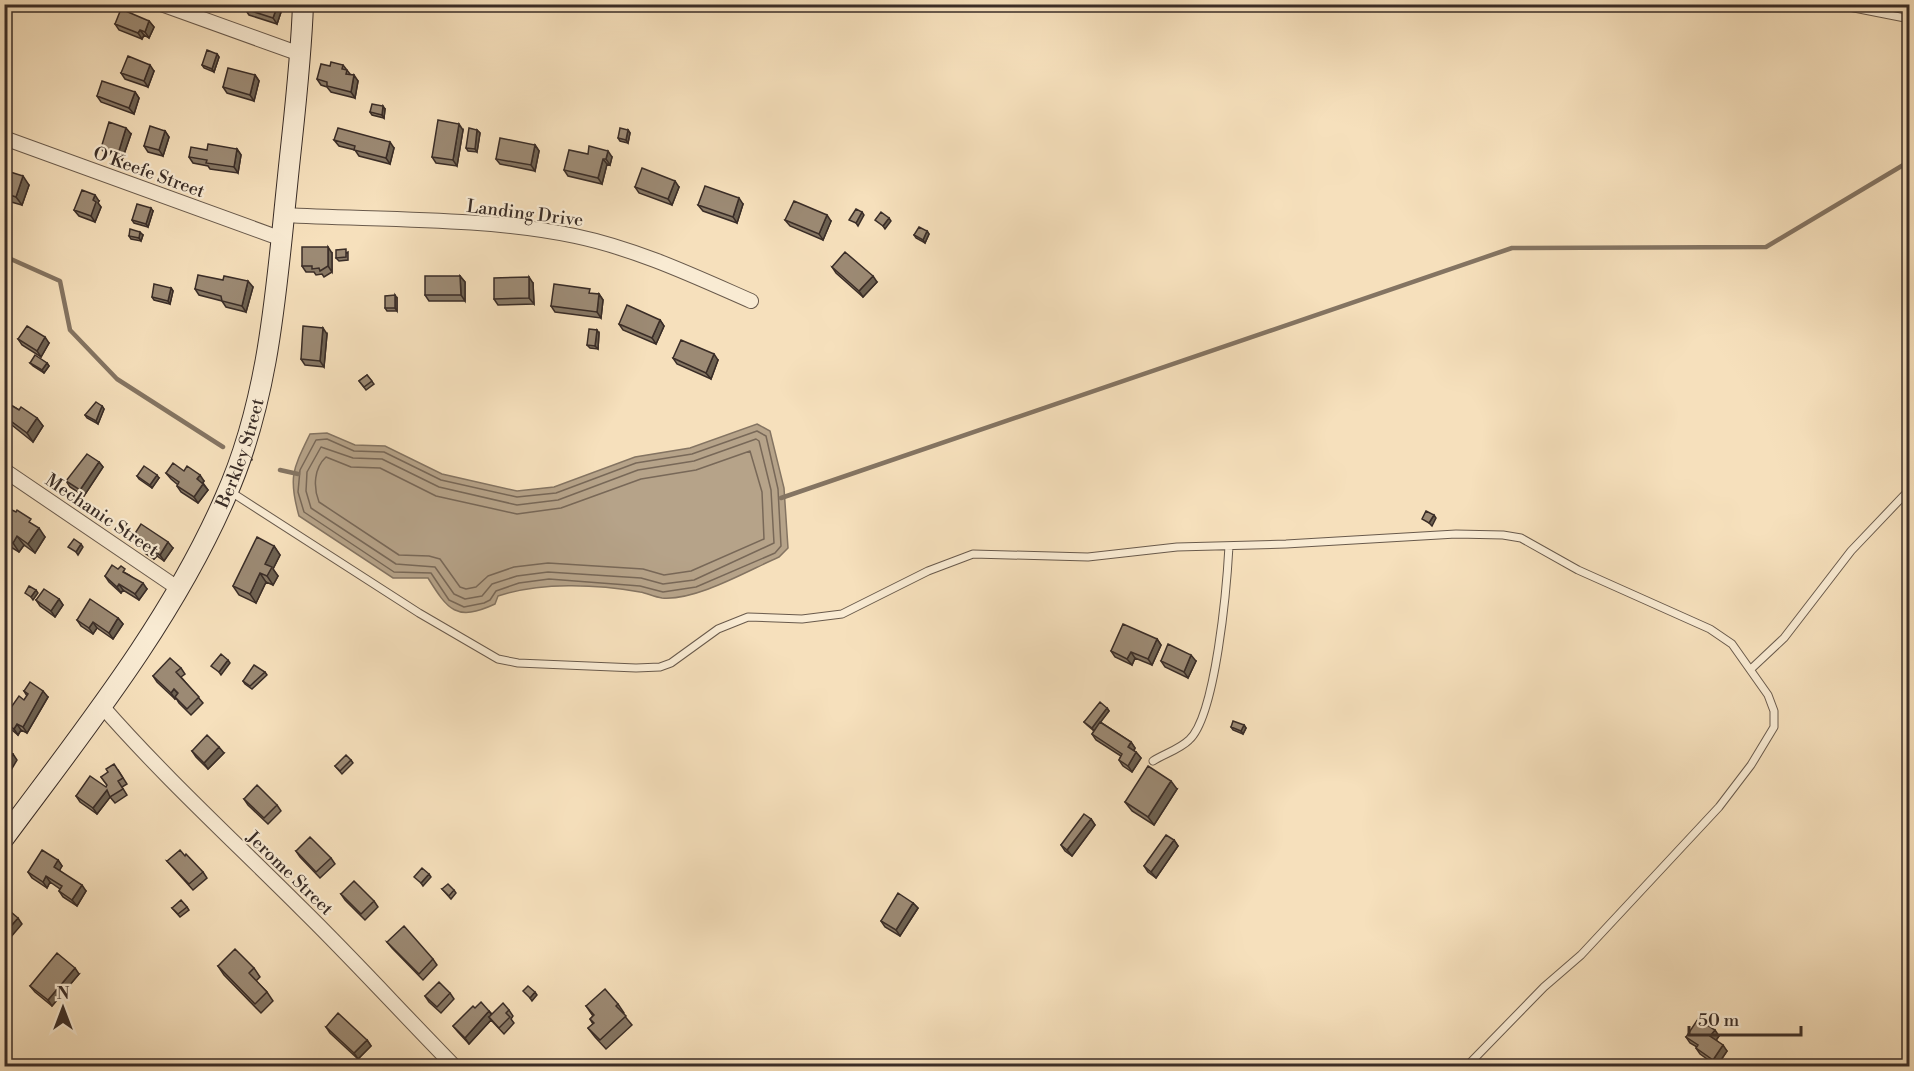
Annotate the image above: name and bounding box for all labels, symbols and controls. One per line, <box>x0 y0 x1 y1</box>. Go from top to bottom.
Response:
street label: O'Keefe Street <box>90 142 208 204</box>
street label: Landing Drive <box>465 195 585 232</box>
street label: Berkley Street <box>211 396 270 513</box>
street label: Mechanic Street <box>41 469 163 562</box>
street label: Jerome Street <box>241 826 338 921</box>
north arrow <box>33 978 93 1038</box>
text: N <box>57 984 70 1004</box>
scale bar <box>1689 999 1802 1037</box>
text: 50 m <box>1698 1009 1740 1032</box>

